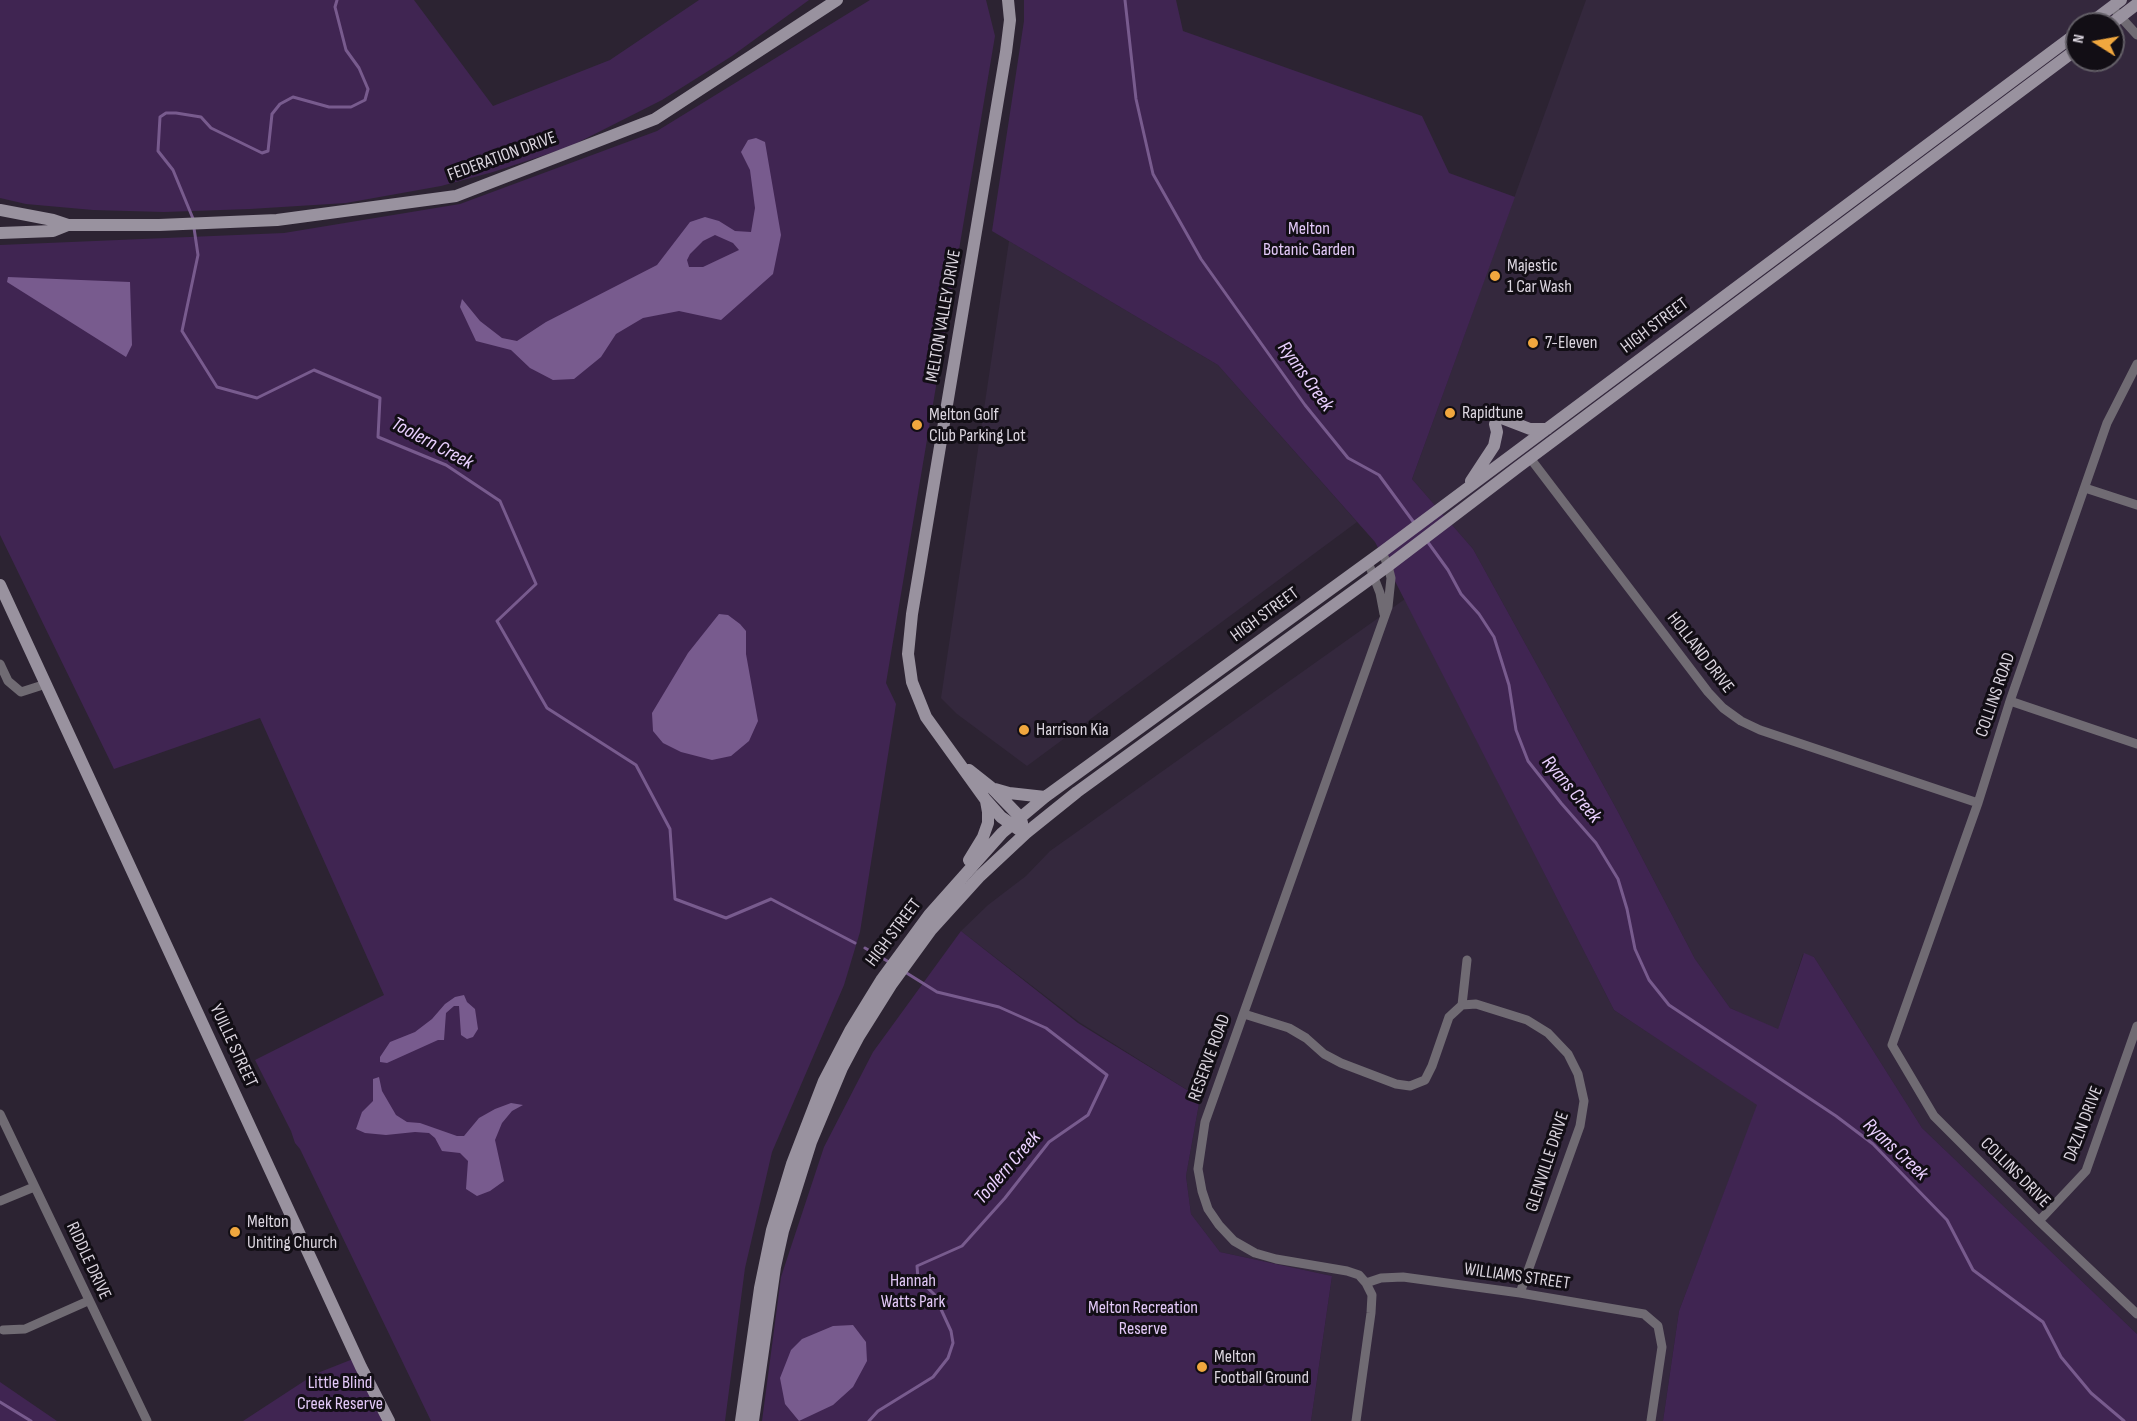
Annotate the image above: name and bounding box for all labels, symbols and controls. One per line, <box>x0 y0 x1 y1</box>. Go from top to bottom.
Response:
north arrow <box>2065 12 2125 72</box>
text: N <box>2069 33 2089 45</box>
street label: FEDERATION DRIVE <box>445 127 559 187</box>
park label: Melton Botanic Garden <box>1263 218 1355 260</box>
street label: MELTON VALLEY DRIVE <box>922 248 966 384</box>
place label: Majestic 1 Car Wash <box>1507 255 1572 298</box>
marker: Majestic 1 Car Wash <box>1488 269 1502 283</box>
street label: HIGH STREET <box>1617 294 1693 358</box>
place label: 7-Eleven <box>1545 332 1598 354</box>
marker: 7-Eleven <box>1526 336 1540 350</box>
water label: Ryans Creek <box>1272 337 1338 417</box>
place label: Rapidtune <box>1462 402 1523 424</box>
place label: Melton Golf Club Parking Lot <box>929 404 1026 446</box>
marker: Rapidtune <box>1443 406 1457 420</box>
water label: Toolern Creek <box>387 412 477 476</box>
marker: Melton Golf Club Parking Lot <box>910 418 924 432</box>
street label: HIGH STREET <box>1227 583 1303 647</box>
street label: HOLLAND DRIVE <box>1662 608 1738 698</box>
street label: COLLINS ROAD <box>1972 650 2020 740</box>
place label: Harrison Kia <box>1036 719 1109 741</box>
marker: Harrison Kia <box>1017 723 1031 737</box>
water label: Ryans Creek <box>1536 751 1606 829</box>
street label: HIGH STREET <box>862 895 926 971</box>
street label: YUILLE STREET <box>204 1001 262 1091</box>
street label: RESERVE ROAD <box>1184 1012 1236 1104</box>
street label: DAZLN DRIVE <box>2060 1083 2108 1165</box>
street label: GLENVILLE DRIVE <box>1522 1109 1574 1215</box>
water label: Ryans Creek <box>1857 1114 1933 1186</box>
water label: Toolern Creek <box>970 1126 1046 1210</box>
street label: COLLINS DRIVE <box>1975 1133 2055 1213</box>
place label: Melton Uniting Church <box>247 1211 337 1254</box>
street label: RIDDLE DRIVE <box>61 1219 115 1303</box>
marker: Melton Uniting Church <box>228 1225 242 1239</box>
street label: WILLIAMS STREET <box>1463 1259 1571 1295</box>
park label: Hannah Watts Park <box>881 1270 945 1312</box>
park label: Melton Recreation Reserve <box>1088 1297 1198 1340</box>
place label: Melton Football Ground <box>1214 1346 1309 1388</box>
marker: Melton Football Ground <box>1195 1360 1209 1374</box>
park label: Little Blind Creek Reserve <box>297 1372 383 1414</box>

